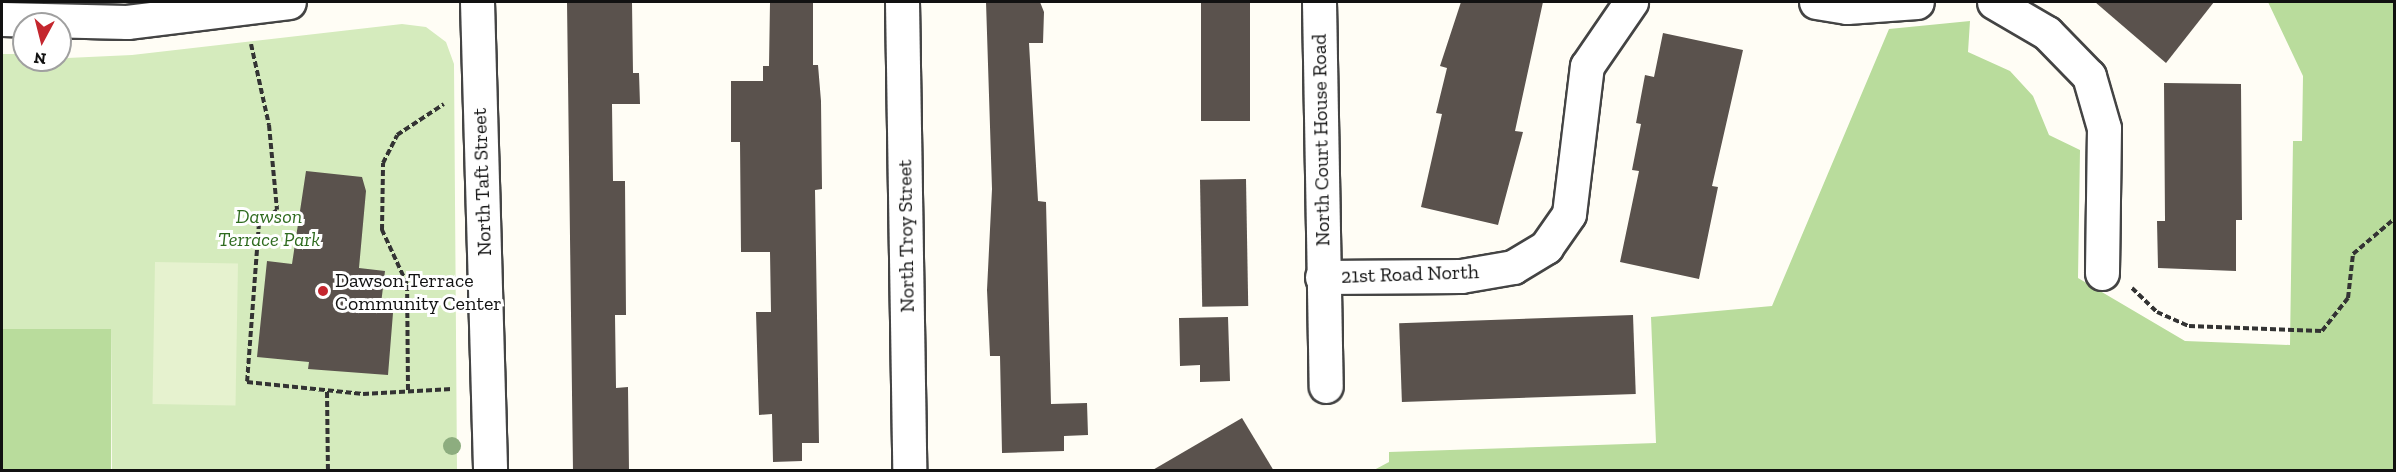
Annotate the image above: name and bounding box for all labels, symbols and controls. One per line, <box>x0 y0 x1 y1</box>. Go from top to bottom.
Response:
north arrow <box>12 12 72 72</box>
street label: North Court House Road <box>1307 33 1335 247</box>
text: N <box>33 48 47 69</box>
street label: North Taft Street <box>467 107 497 257</box>
street label: North Troy Street <box>893 159 919 313</box>
park label: Dawson Terrace Park <box>218 205 320 252</box>
street label: 21st Road North <box>1341 260 1479 288</box>
place label: Dawson Terrace Community Center <box>335 268 502 315</box>
marker: Dawson Terrace Community Center <box>316 284 330 298</box>

